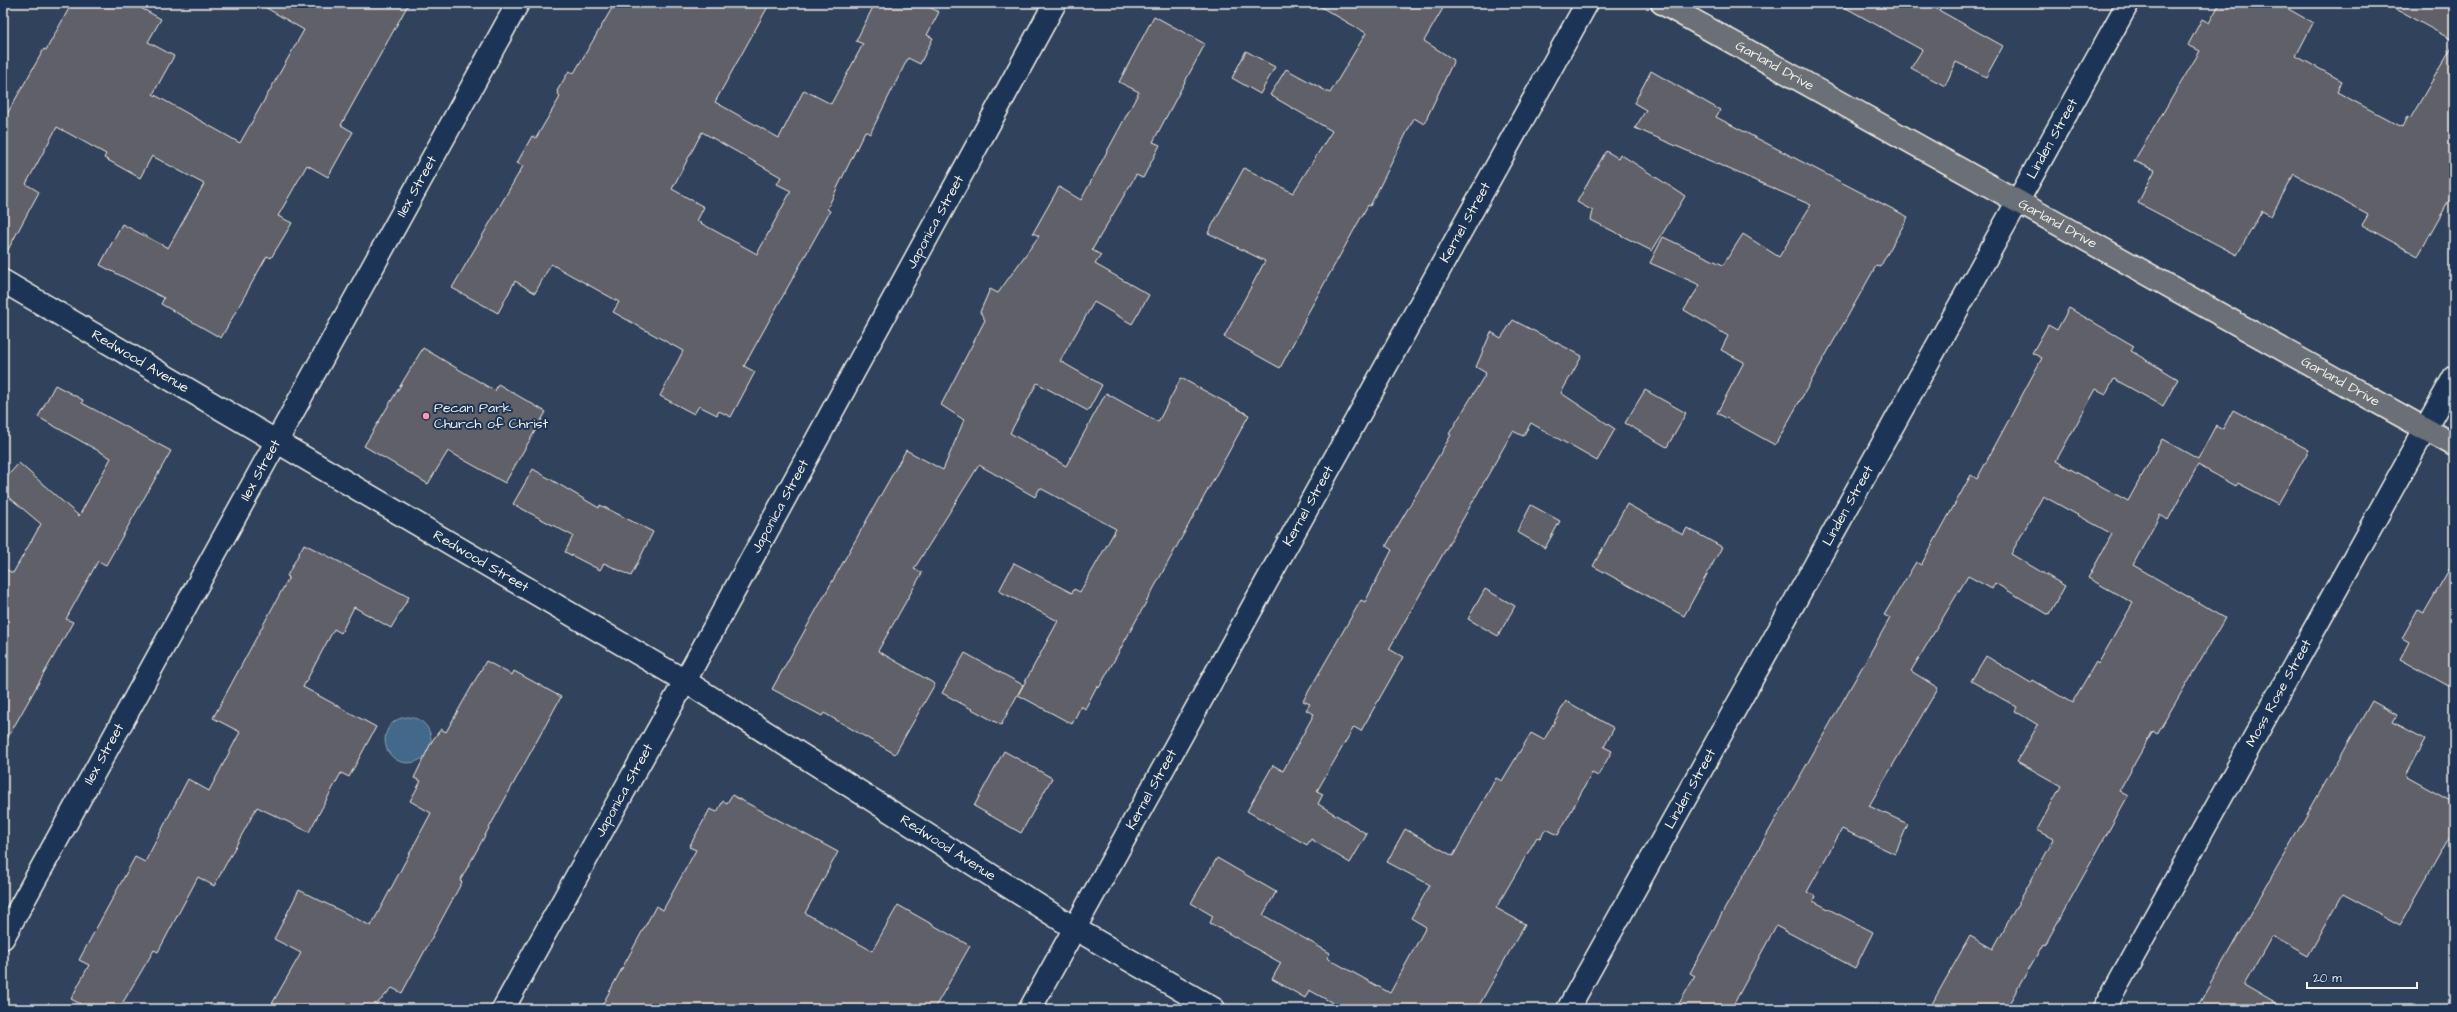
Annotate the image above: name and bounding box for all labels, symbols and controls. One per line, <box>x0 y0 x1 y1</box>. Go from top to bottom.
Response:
street label: Garland Drive <box>1732 36 1818 96</box>
street label: Linden Street <box>2022 95 2083 183</box>
street label: Ilex Street <box>392 152 442 221</box>
street label: Japonica Street <box>902 171 969 273</box>
street label: Kernel Street <box>1435 178 1496 266</box>
street label: Garland Drive <box>2015 194 2101 254</box>
street label: Redwood Avenue <box>88 325 193 398</box>
street label: Garland Drive <box>2297 352 2384 412</box>
place label: Pecan Park Church of Christ <box>434 398 549 434</box>
marker: Pecan Park Church of Christ <box>421 411 431 421</box>
street label: Ilex Street <box>236 436 286 505</box>
street label: Japonica Street <box>747 456 814 557</box>
street label: Linden Street <box>1818 461 1879 550</box>
street label: Kernel Street <box>1278 462 1339 550</box>
street label: Redwood Street <box>429 525 533 597</box>
street label: Moss Rose Street <box>2241 635 2317 751</box>
street label: Ilex Street <box>79 719 129 788</box>
street label: Japonica Street <box>590 740 658 841</box>
street label: Kernel Street <box>1121 745 1182 833</box>
street label: Linden Street <box>1660 745 1721 833</box>
street label: Redwood Avenue <box>896 810 1000 886</box>
scale bar <box>2307 964 2417 990</box>
text: 20 m <box>2313 970 2342 987</box>

